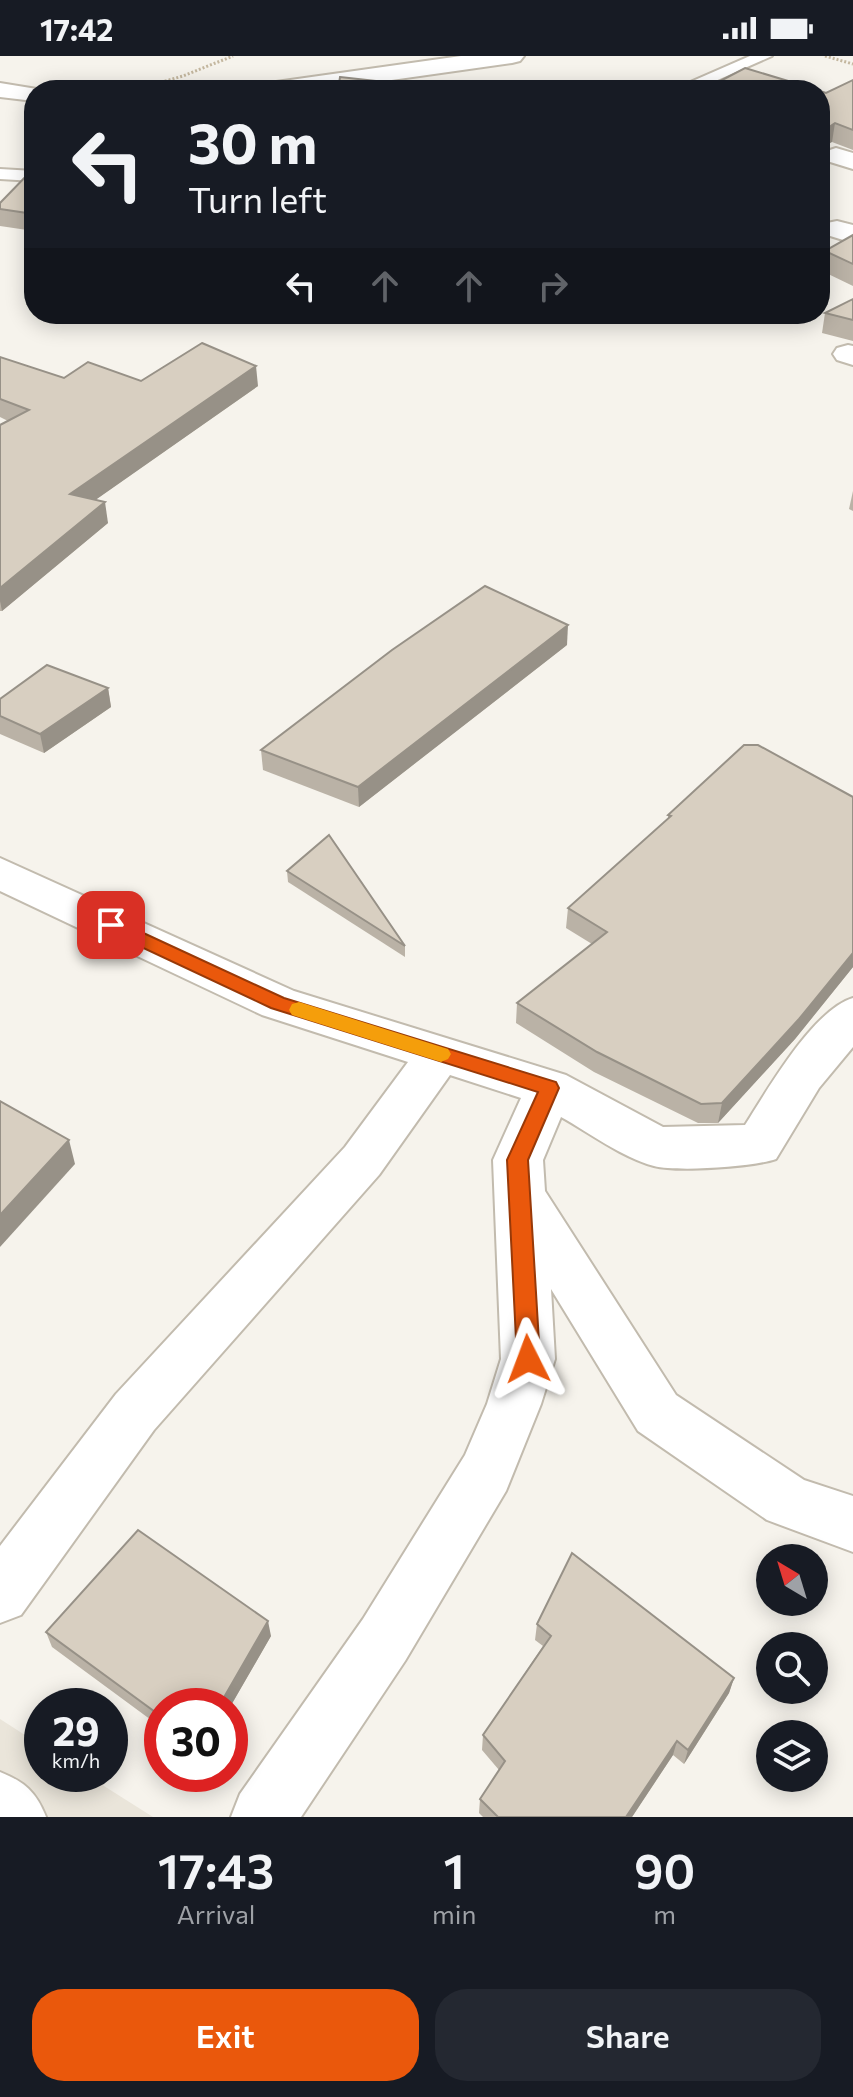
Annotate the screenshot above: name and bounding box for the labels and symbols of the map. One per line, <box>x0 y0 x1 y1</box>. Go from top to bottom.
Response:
pin <box>77 891 145 959</box>
position arrow <box>486 1317 570 1401</box>
north arrow <box>756 1544 828 1616</box>
speed limit sign: 30 <box>144 1688 248 1792</box>

